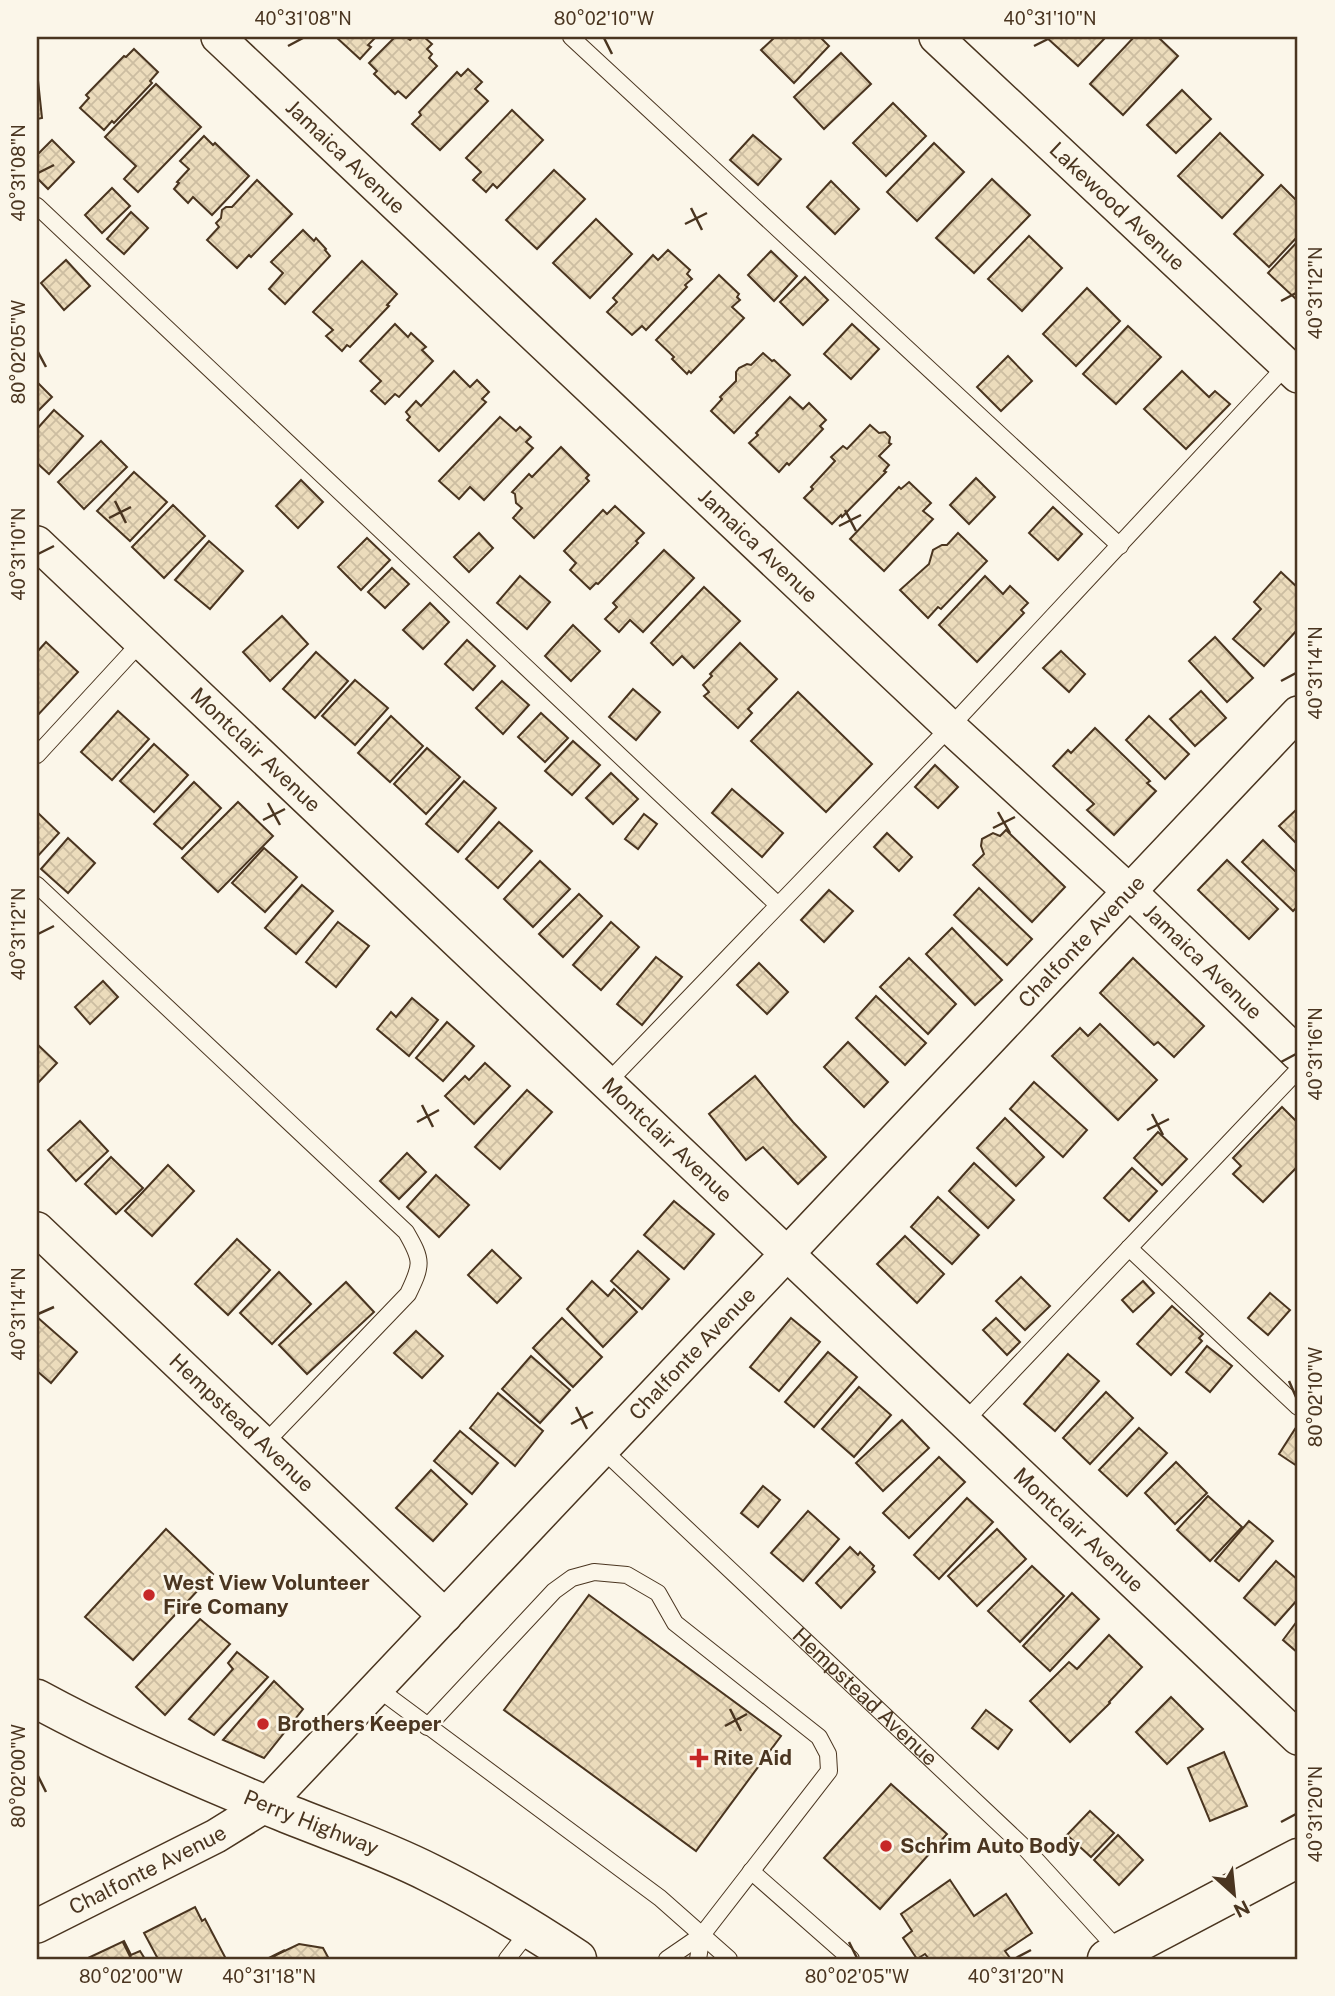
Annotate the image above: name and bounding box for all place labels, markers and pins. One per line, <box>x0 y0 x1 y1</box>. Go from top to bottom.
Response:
place label: West View Volunteer Fire Comany <box>163 1570 370 1619</box>
marker: West View Volunteer Fire Comany <box>141 1587 157 1603</box>
place label: Brothers Keeper <box>277 1711 442 1736</box>
marker: Brothers Keeper <box>255 1716 271 1732</box>
place label: Rite Aid <box>713 1745 792 1770</box>
marker: Rite Aid <box>691 1750 707 1766</box>
place label: Schrim Auto Body <box>900 1833 1080 1858</box>
marker: Schrim Auto Body <box>878 1838 894 1854</box>

